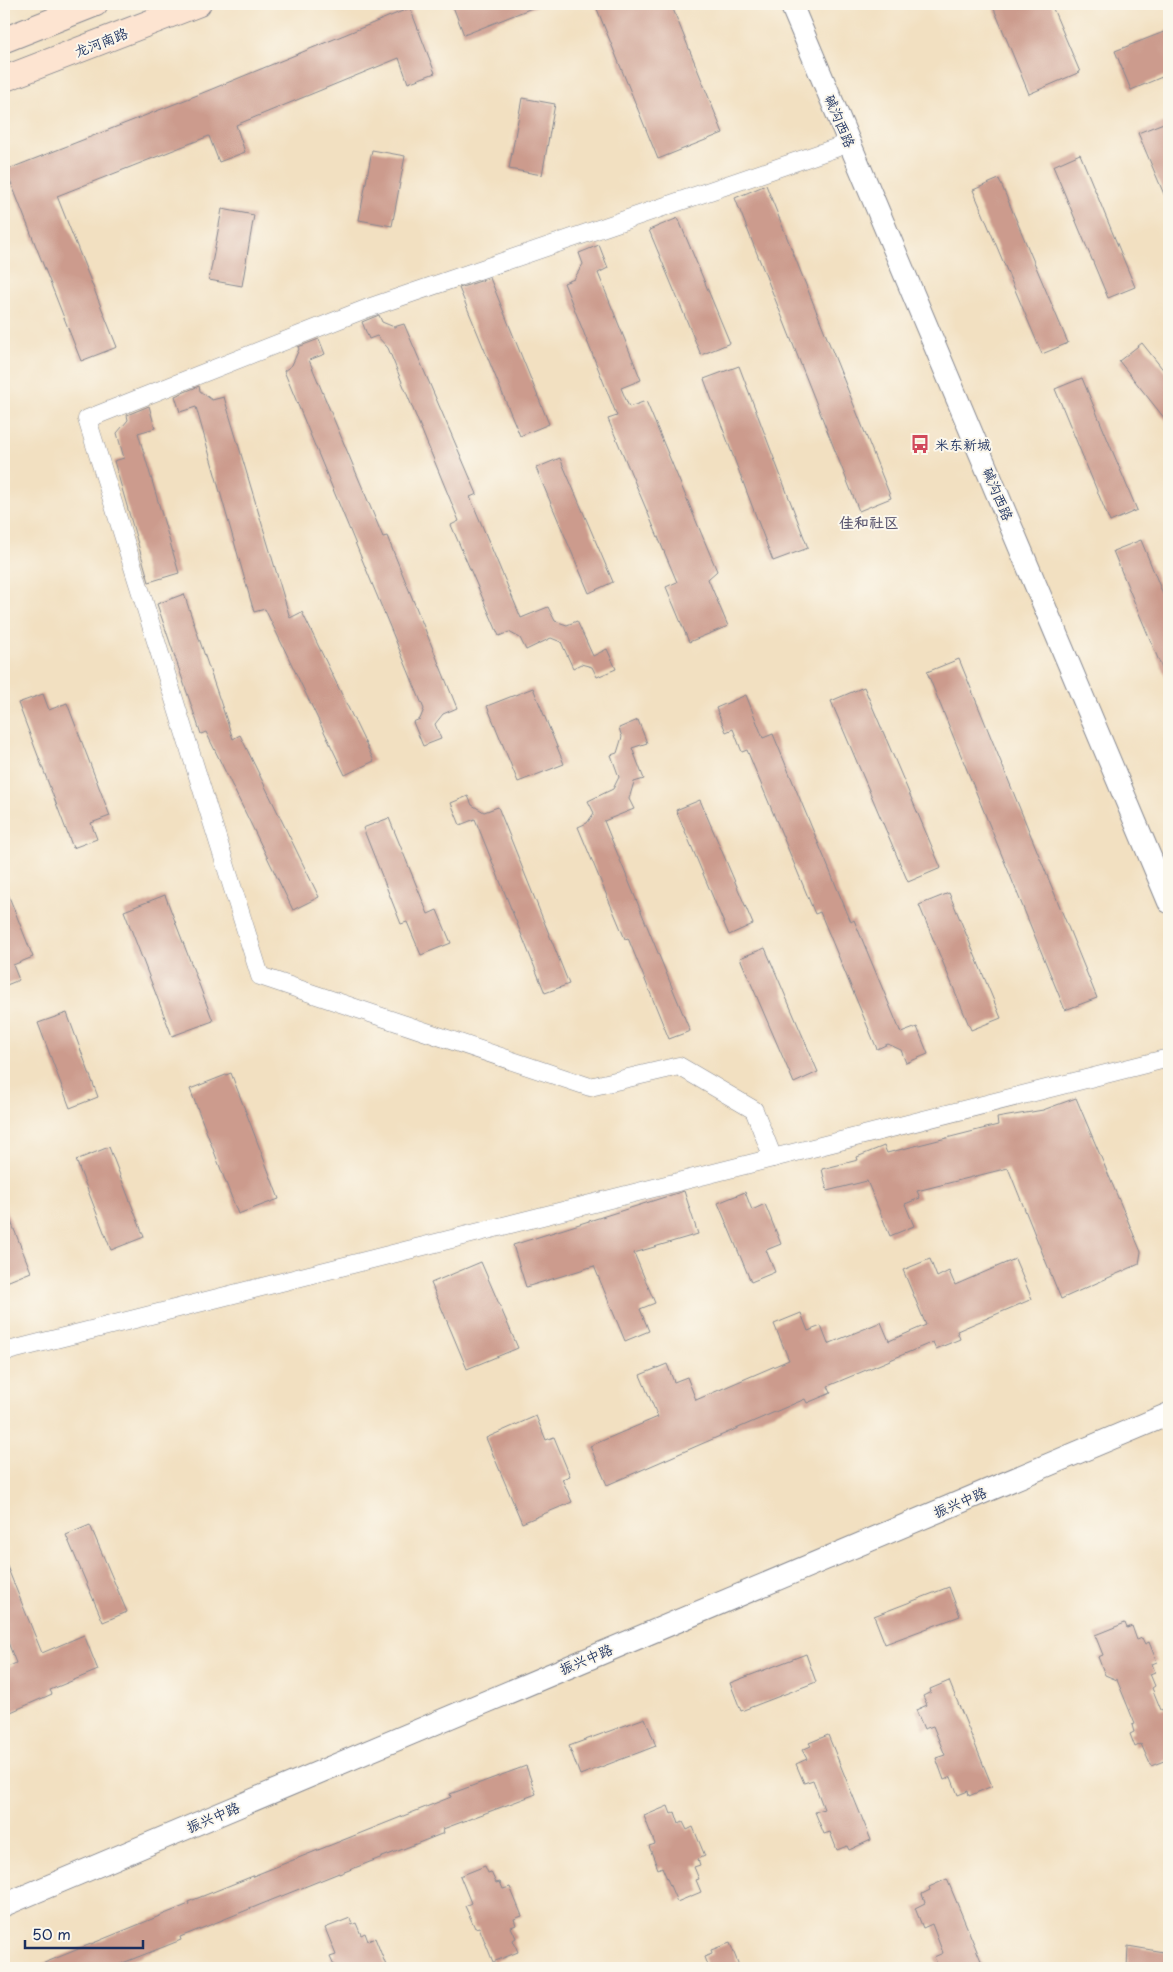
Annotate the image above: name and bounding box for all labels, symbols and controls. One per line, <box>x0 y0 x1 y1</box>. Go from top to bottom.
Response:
street label: 龙河南路 <box>71 22 131 62</box>
street label: 碱沟西路 <box>819 91 861 151</box>
bus stop icon: 米东新城 <box>909 433 931 455</box>
place label: 米东新城 <box>935 434 991 455</box>
street label: 碱沟西路 <box>977 464 1019 524</box>
district label: 佳和社区 <box>839 510 899 533</box>
street label: 振兴中路 <box>930 1481 990 1523</box>
street label: 振兴中路 <box>556 1638 616 1680</box>
street label: 振兴中路 <box>183 1796 243 1838</box>
scale bar <box>25 1917 142 1949</box>
text: 50 m <box>32 1922 71 1945</box>

